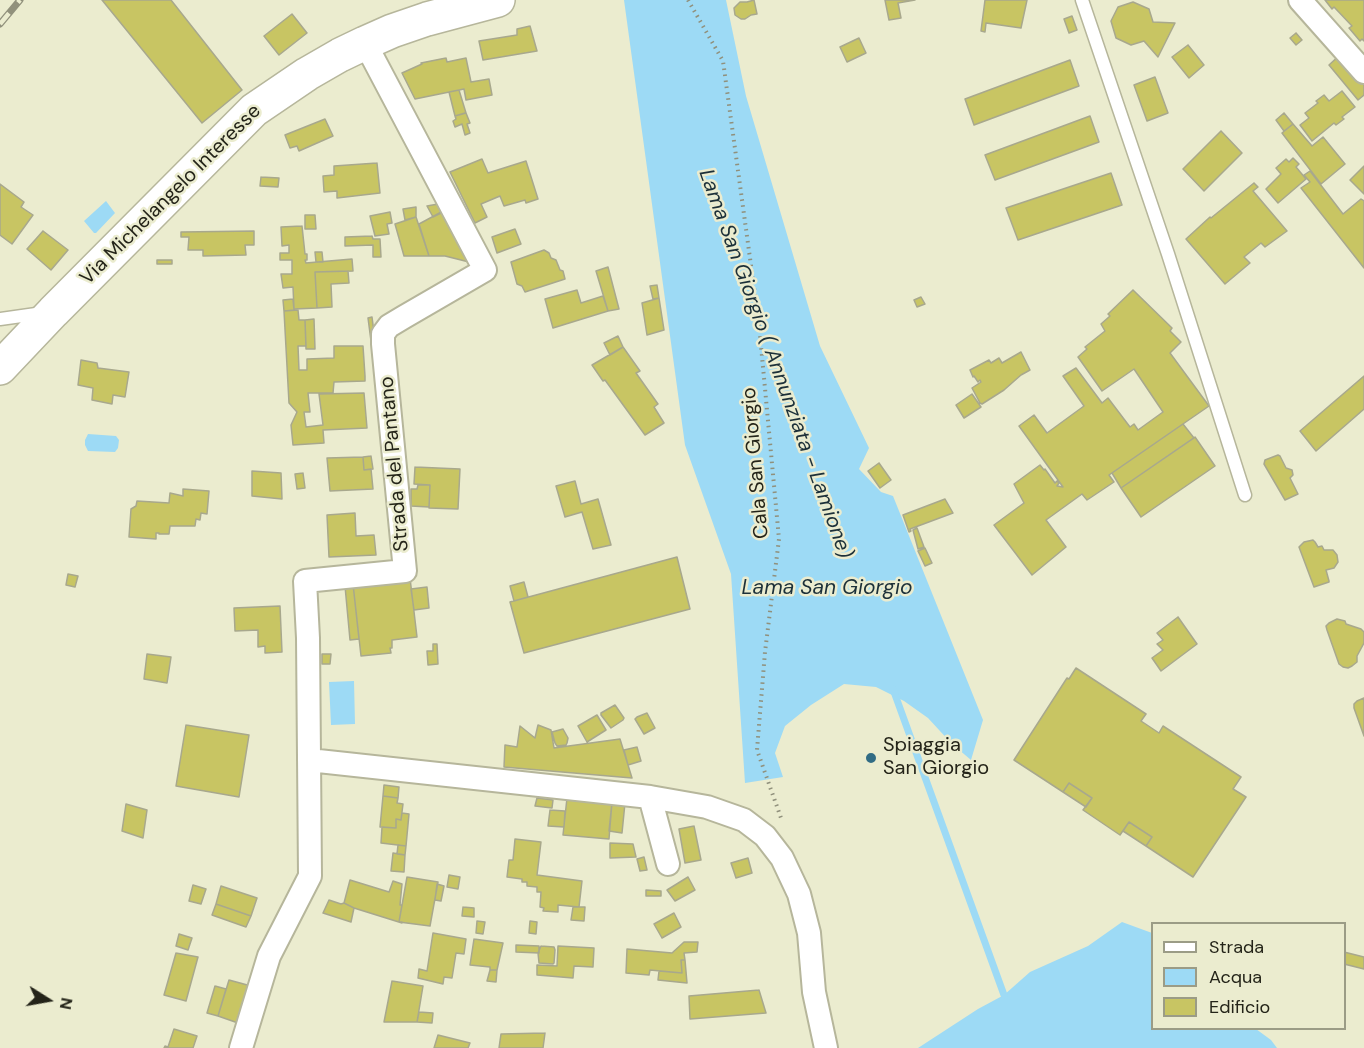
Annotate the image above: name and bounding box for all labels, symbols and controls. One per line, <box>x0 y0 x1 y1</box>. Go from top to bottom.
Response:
street label: Via Michelangelo Interesse <box>76 100 266 290</box>
water label: Lama San Giorgio ( Annunziata - Lamione) <box>693 166 857 562</box>
street label: Strada del Pantano <box>375 375 415 553</box>
street label: Cala San Giorgio <box>737 386 775 540</box>
water label: Lama San Giorgio <box>741 575 913 601</box>
place label: Spiaggia San Giorgio <box>883 734 989 781</box>
marker: Spiaggia San Giorgio <box>864 751 878 765</box>
legend <box>1151 922 1346 1030</box>
text: Strada <box>1209 935 1264 959</box>
text: Acqua <box>1209 965 1262 989</box>
north arrow <box>18 970 78 1030</box>
text: Edificio <box>1209 995 1270 1019</box>
text: N <box>55 996 78 1011</box>

